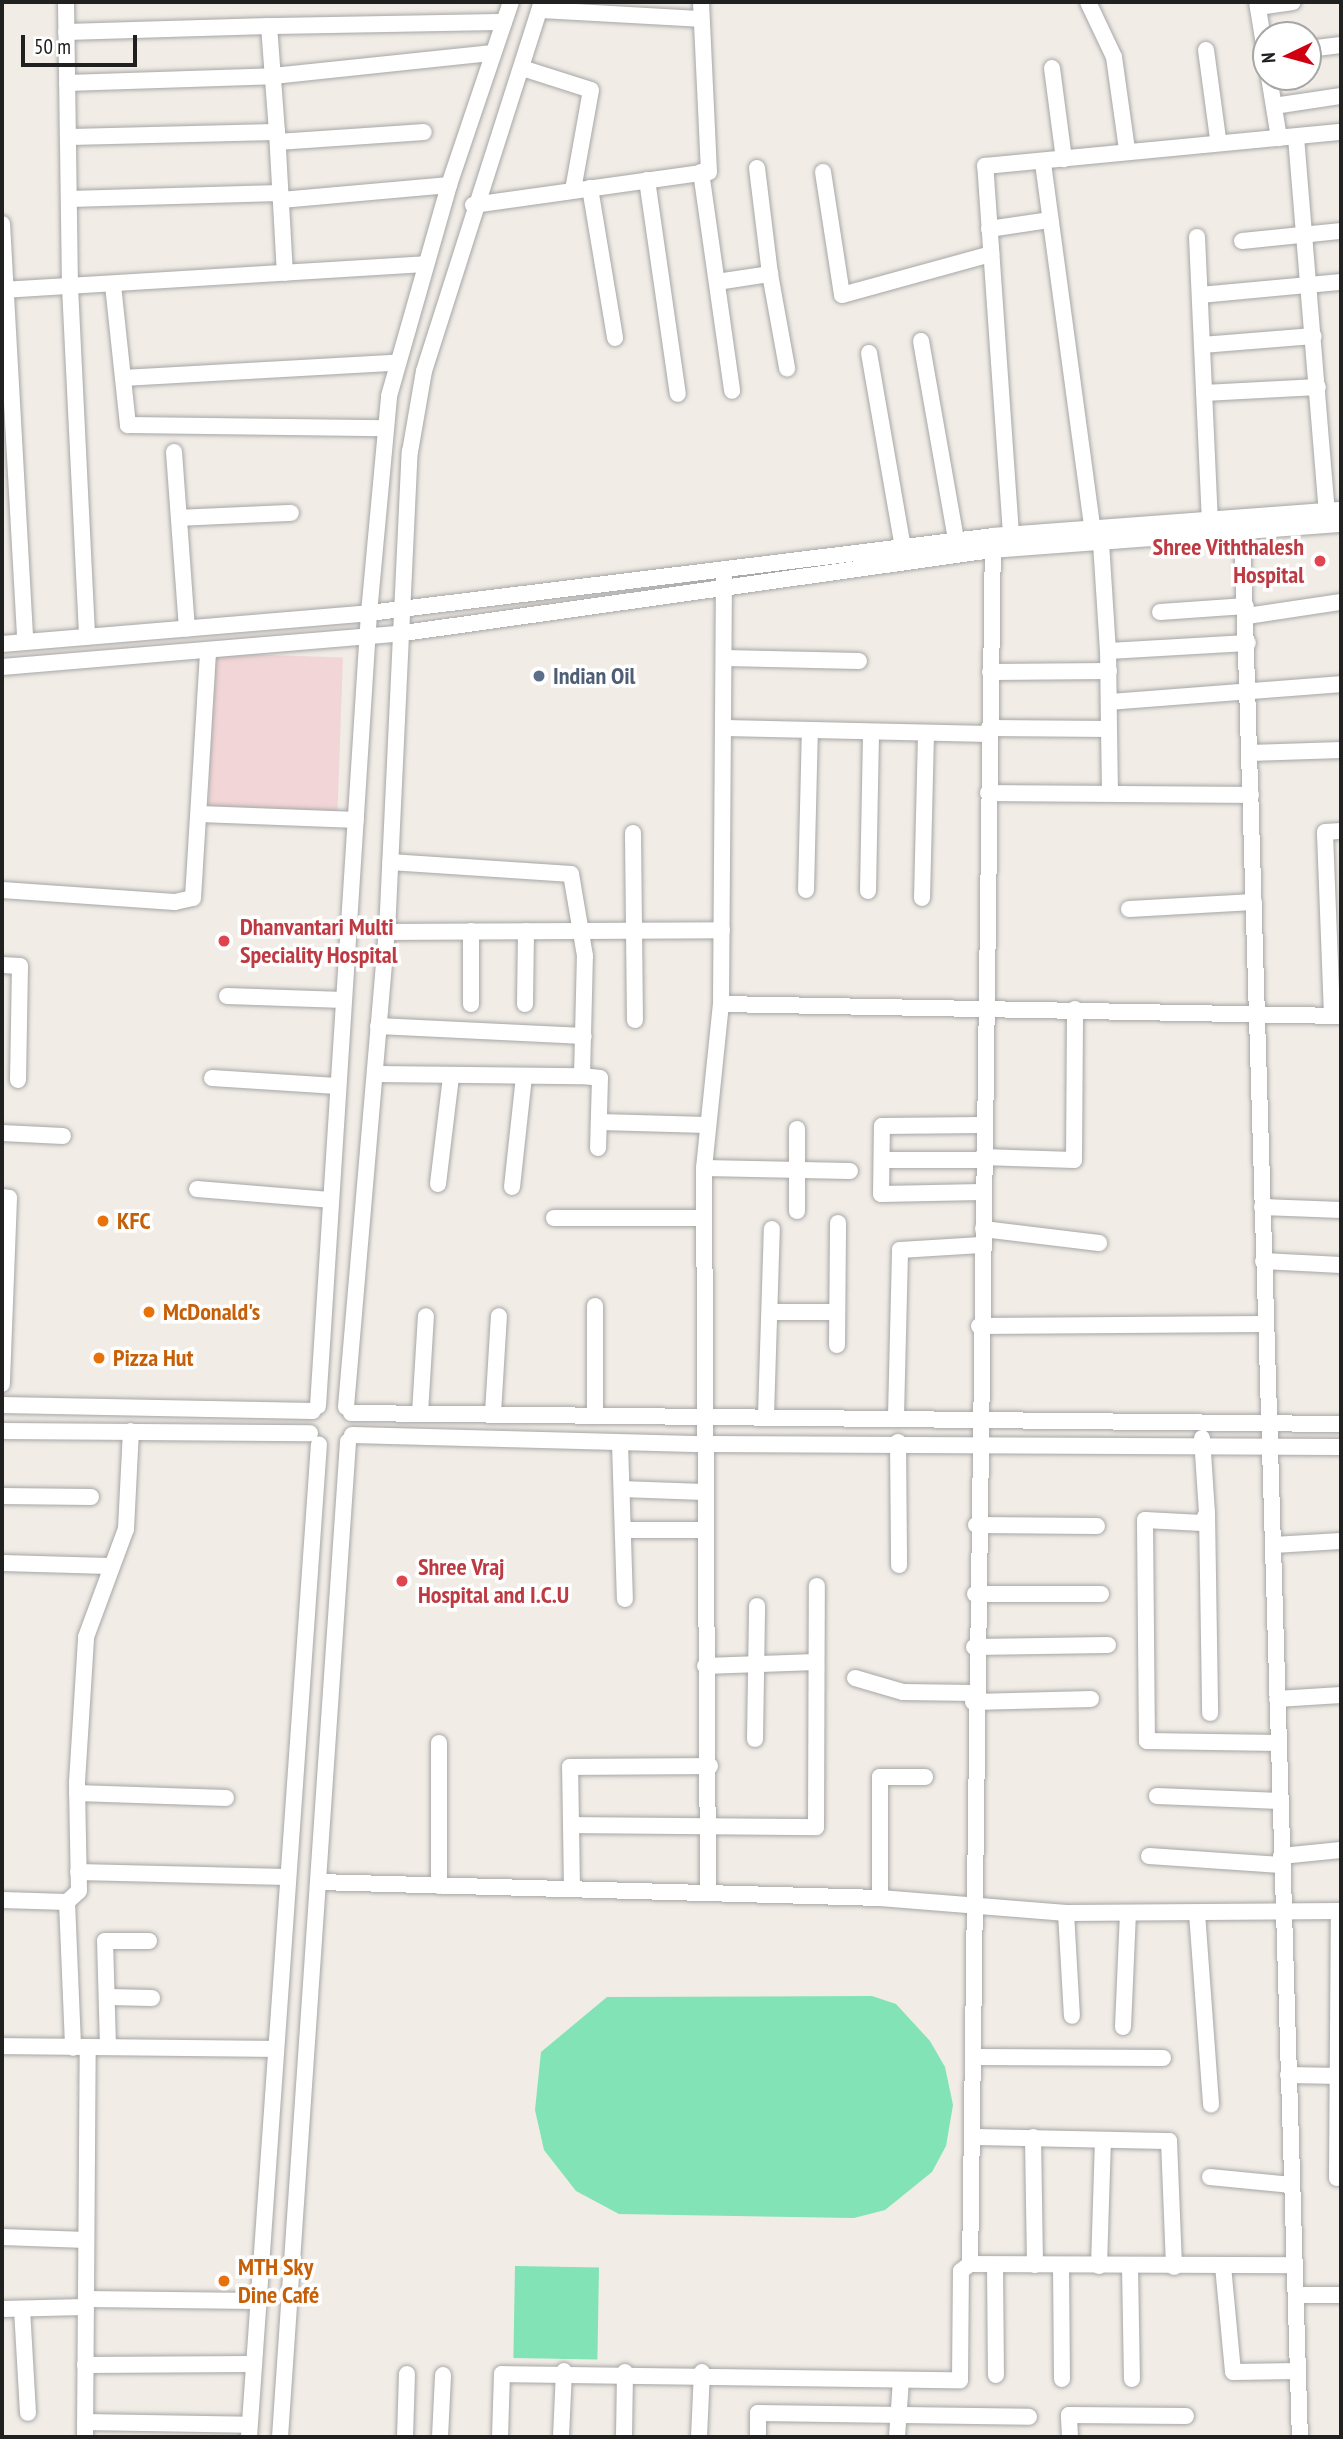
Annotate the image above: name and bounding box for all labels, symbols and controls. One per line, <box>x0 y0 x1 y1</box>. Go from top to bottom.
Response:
scale bar <box>24 21 140 65</box>
north arrow <box>1252 21 1322 91</box>
text: 50 m <box>34 33 71 60</box>
text: N <box>1256 52 1280 64</box>
place label: Shree Viththalesh Hospital <box>1152 533 1304 589</box>
marker: Shree Viththalesh Hospital <box>1310 551 1330 571</box>
place label: Indian Oil <box>553 662 636 690</box>
marker: Indian Oil <box>531 668 547 684</box>
place label: Dhanvantari Multi Speciality Hospital <box>240 913 398 969</box>
marker: Dhanvantari Multi Speciality Hospital <box>214 931 234 951</box>
place label: KFC <box>117 1207 150 1235</box>
marker: KFC <box>95 1213 111 1229</box>
place label: McDonald's <box>163 1298 260 1326</box>
marker: McDonald's <box>141 1304 157 1320</box>
place label: Pizza Hut <box>113 1344 193 1372</box>
marker: Pizza Hut <box>91 1350 107 1366</box>
place label: Shree Vraj Hospital and I.C.U <box>418 1553 569 1609</box>
marker: Shree Vraj Hospital and I.C.U <box>392 1571 412 1591</box>
place label: MTH Sky Dine Café <box>238 2253 320 2309</box>
marker: MTH Sky Dine Café <box>216 2273 232 2289</box>

